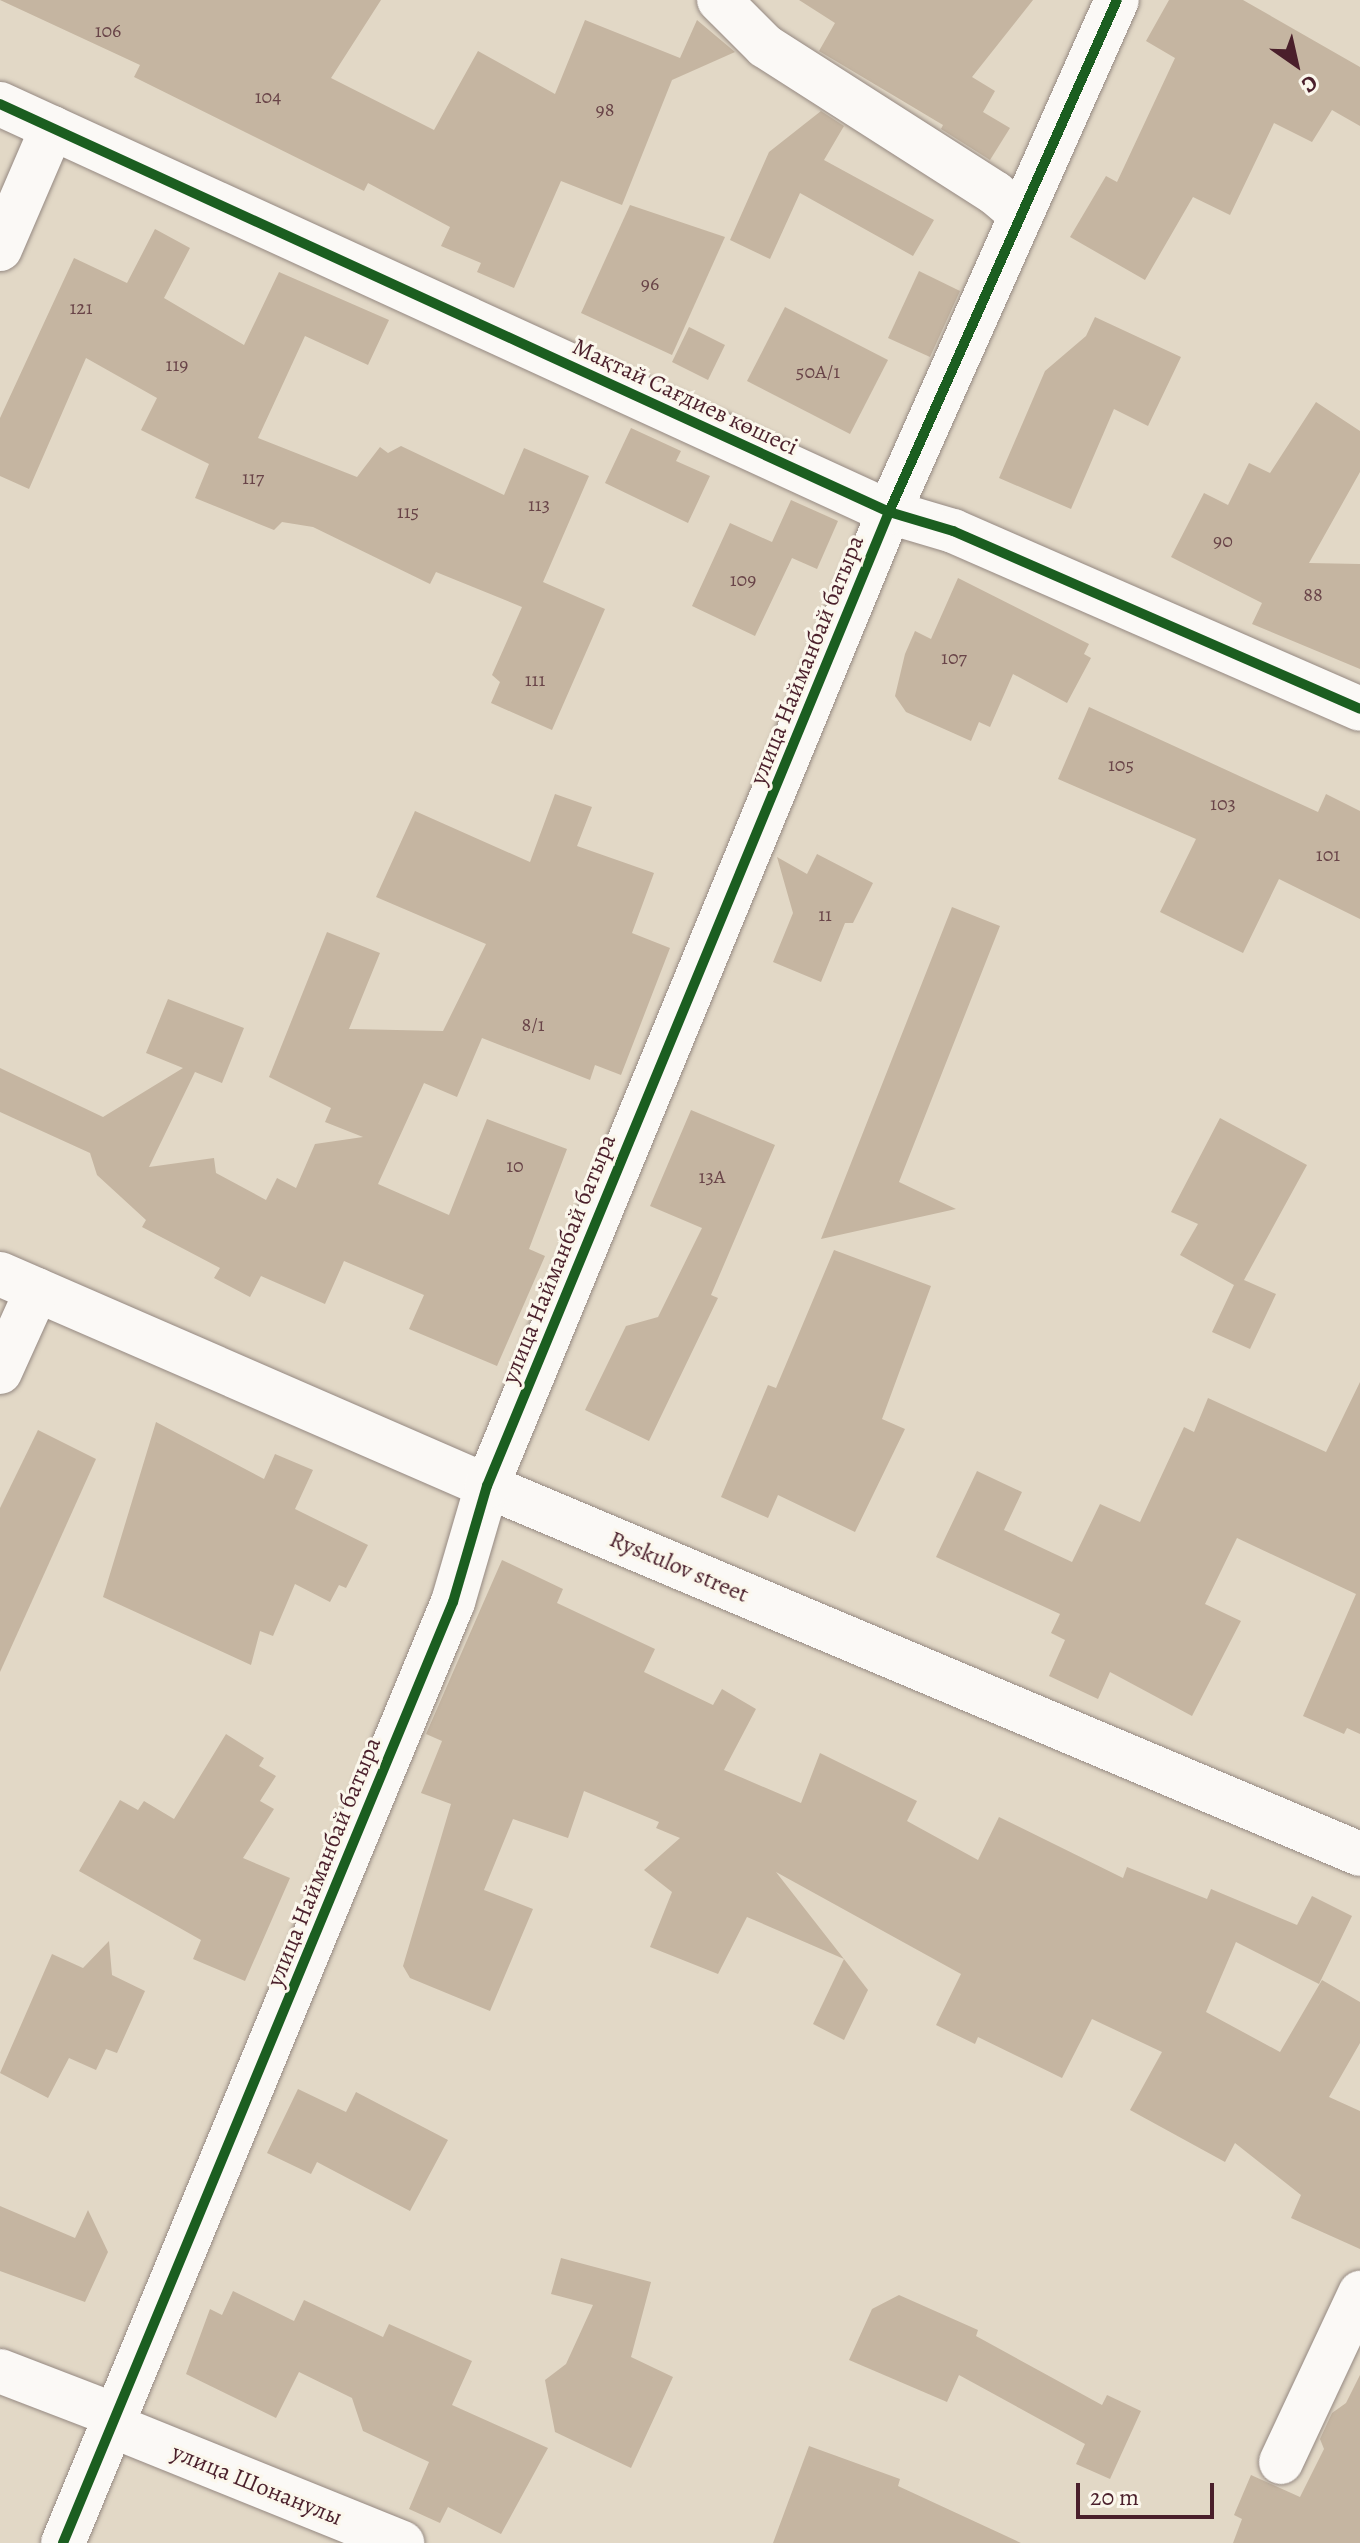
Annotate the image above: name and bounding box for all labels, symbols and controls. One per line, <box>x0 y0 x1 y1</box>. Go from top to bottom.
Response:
house number: 106 <box>95 18 121 42</box>
north arrow <box>1256 24 1336 104</box>
text: С <box>1295 68 1323 100</box>
house number: 104 <box>255 84 281 108</box>
house number: 98 <box>596 97 614 121</box>
house number: 96 <box>641 271 659 295</box>
house number: 121 <box>69 295 93 319</box>
street label: Мақтай Сағдиев көшесі <box>568 332 802 462</box>
house number: 119 <box>166 352 188 376</box>
house number: 50А/1 <box>796 359 840 383</box>
house number: 117 <box>242 465 264 489</box>
house number: 113 <box>528 492 550 516</box>
house number: 115 <box>397 499 419 523</box>
house number: 90 <box>1213 528 1233 552</box>
street label: улица Найманбай батыра <box>744 531 870 789</box>
house number: 109 <box>730 567 756 591</box>
house number: 88 <box>1303 582 1323 606</box>
house number: 107 <box>941 645 967 669</box>
house number: 111 <box>525 667 545 691</box>
house number: 105 <box>1108 752 1134 776</box>
house number: 103 <box>1210 791 1236 815</box>
house number: 101 <box>1316 842 1340 866</box>
house number: 11 <box>818 902 832 926</box>
house number: 8/1 <box>521 1012 545 1036</box>
street label: улица Найманбай батыра <box>496 1130 622 1388</box>
house number: 10 <box>506 1153 524 1177</box>
house number: 13А <box>699 1164 725 1188</box>
street label: Ryskulov street <box>605 1525 753 1609</box>
street label: улица Найманбай батыра <box>261 1733 387 1991</box>
street label: улица Шонанулы <box>168 2438 346 2532</box>
scale bar <box>1080 2467 1218 2517</box>
text: 20 m <box>1090 2481 1139 2513</box>

